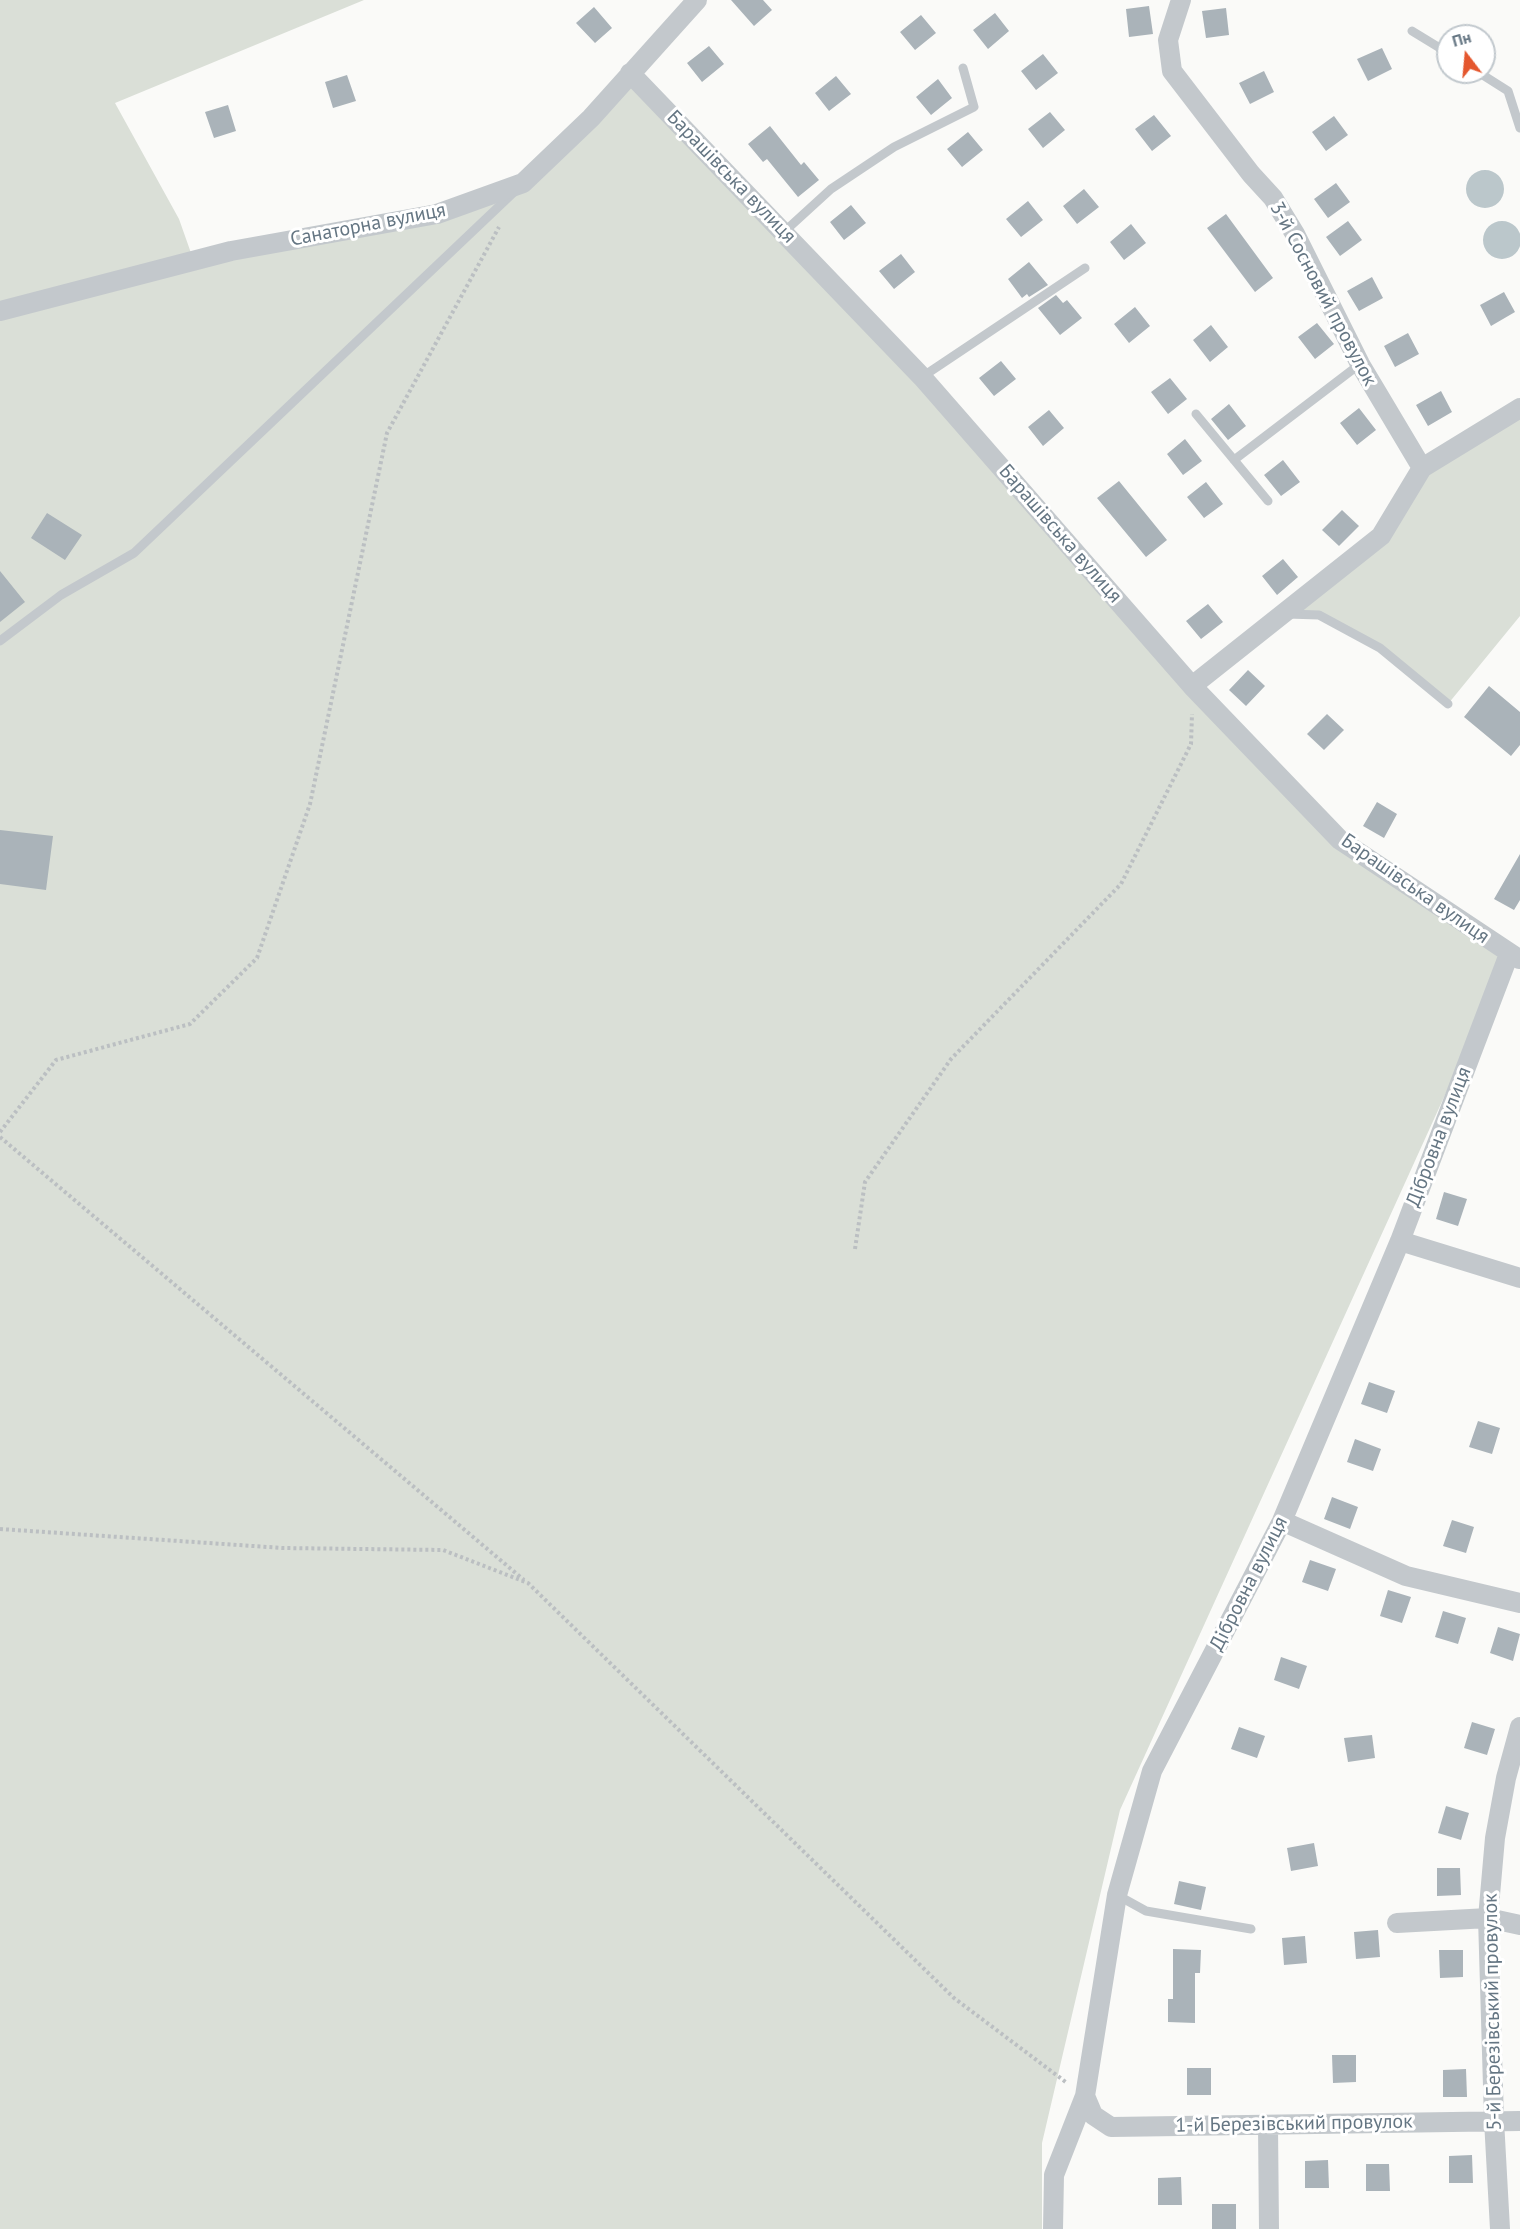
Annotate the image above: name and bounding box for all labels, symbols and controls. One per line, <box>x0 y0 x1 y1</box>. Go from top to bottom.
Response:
north arrow <box>1436 24 1496 84</box>
text: Пн <box>1450 26 1473 51</box>
street label: Барашівська вулиця <box>661 106 801 248</box>
street label: Санаторна вулиця <box>288 198 448 252</box>
street label: 3-й Сосновий провулок <box>1264 198 1382 390</box>
street label: Барашівська вулиця <box>993 460 1127 608</box>
street label: Барашівська вулиця <box>1336 829 1494 949</box>
street label: Дібровна вулиця <box>1401 1064 1477 1210</box>
street label: Дібровна вулиця <box>1205 1513 1293 1655</box>
street label: 5-й Березівський провулок <box>1479 1893 1507 2131</box>
street label: 1-й Березівський провулок <box>1175 2110 1413 2138</box>

